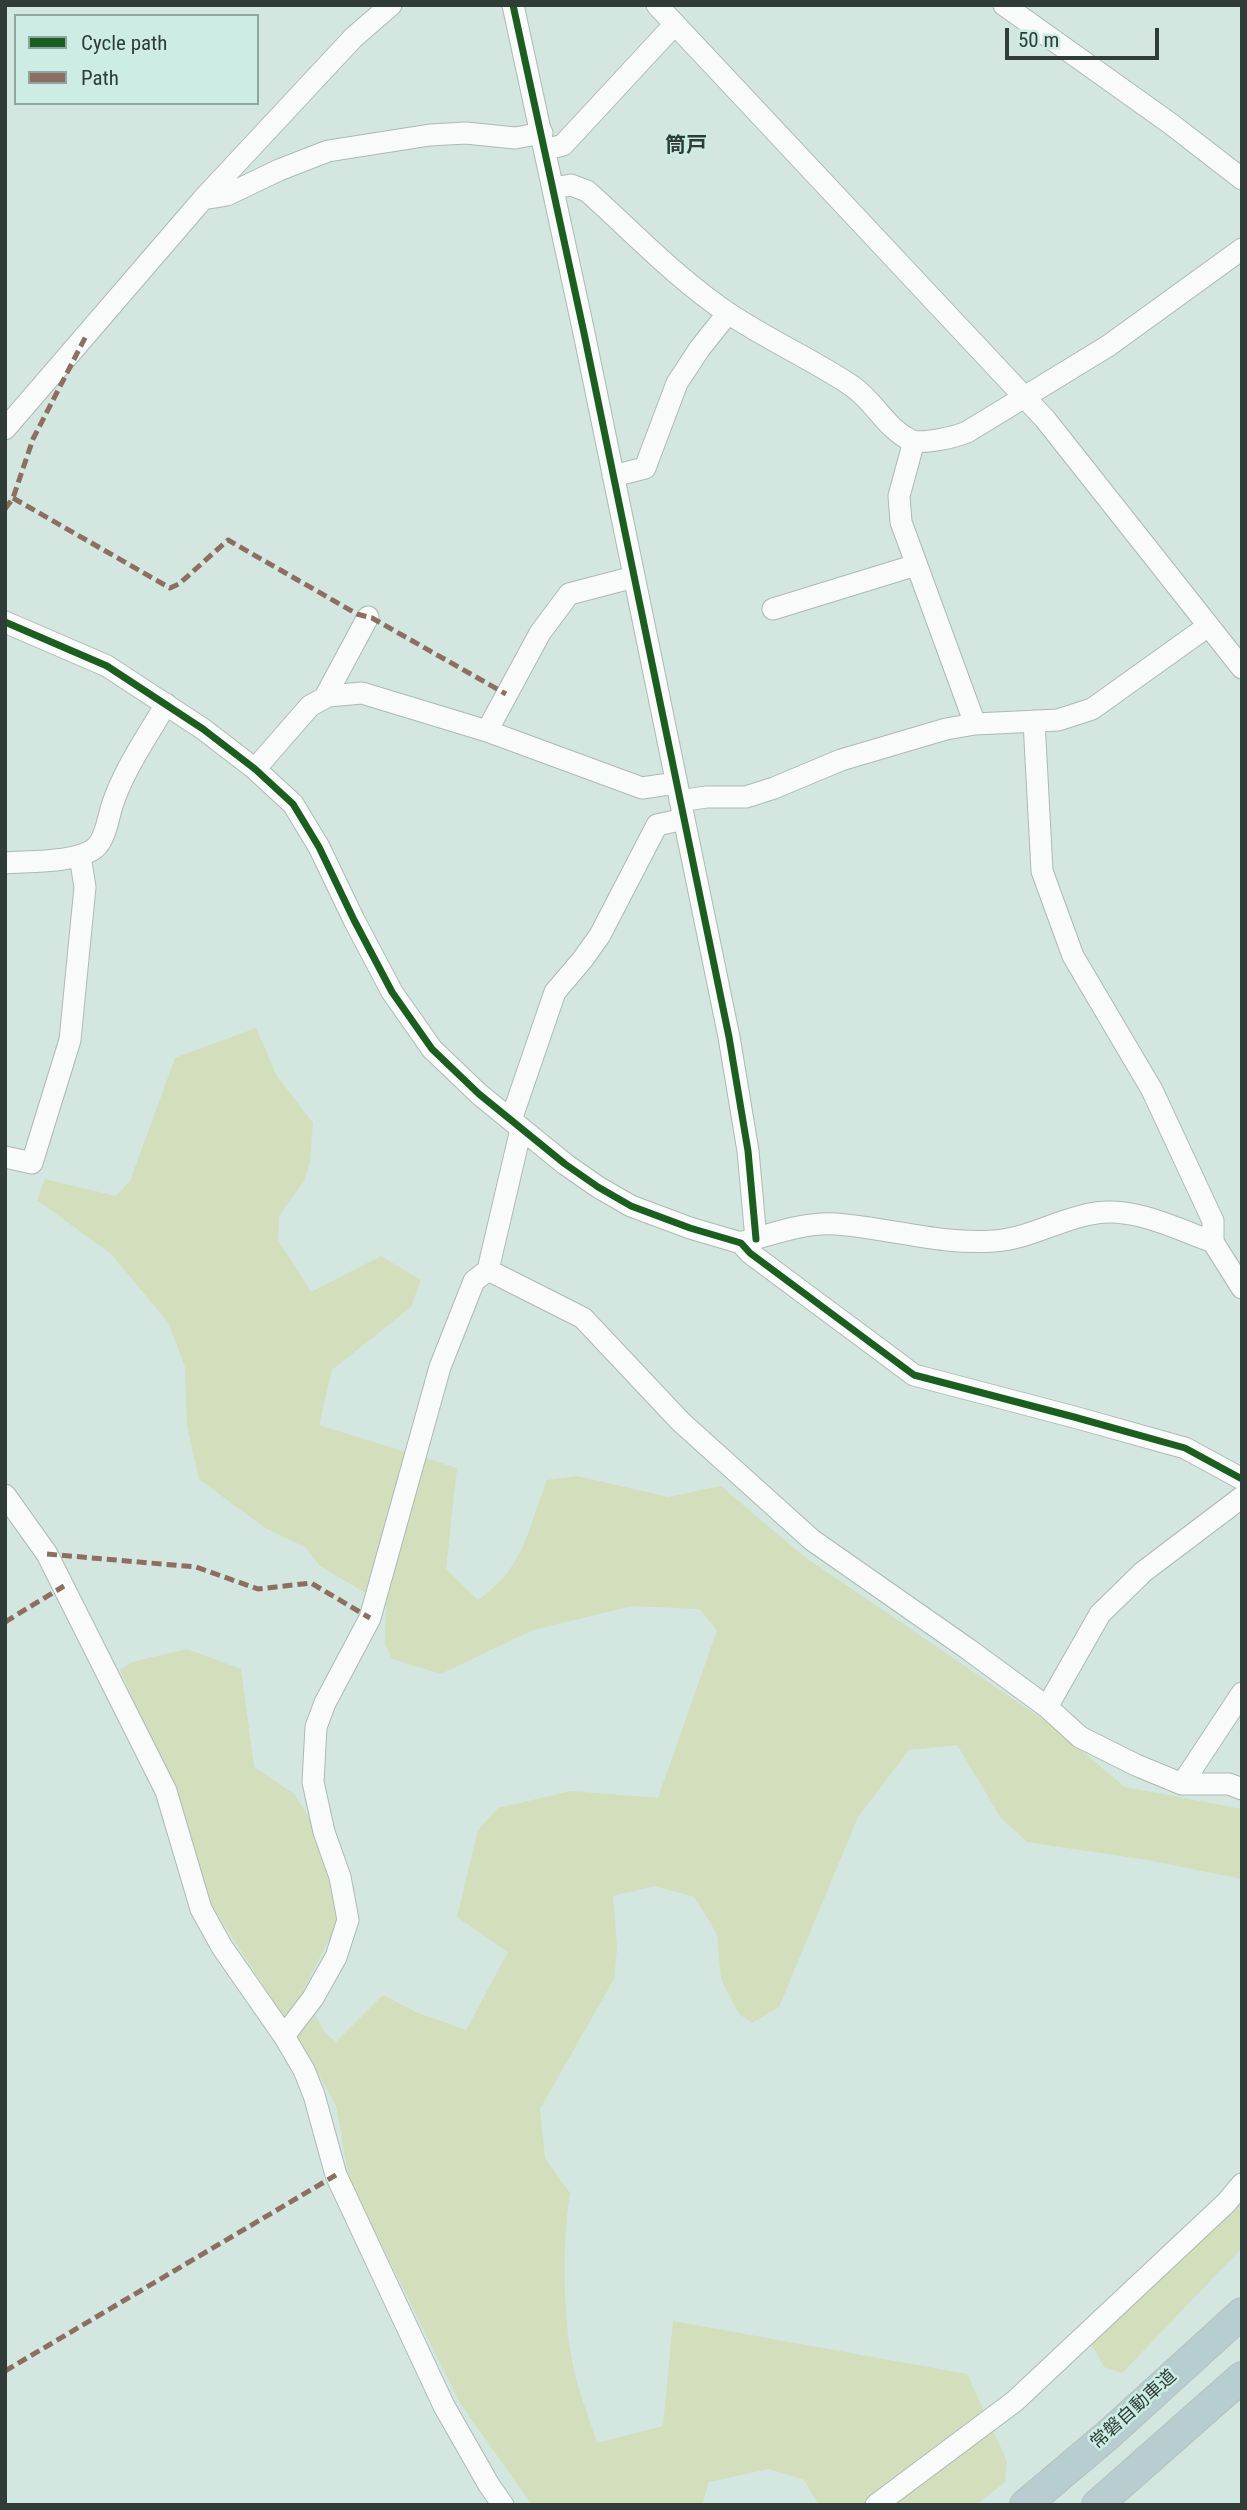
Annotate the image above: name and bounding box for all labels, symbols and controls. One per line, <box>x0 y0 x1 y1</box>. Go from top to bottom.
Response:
legend <box>14 14 259 105</box>
scale bar <box>1009 14 1163 58</box>
text: 50 m <box>1018 28 1059 52</box>
text: Cycle path <box>81 31 167 55</box>
text: Path <box>81 66 119 90</box>
district label: 筒戸 <box>665 134 707 160</box>
street label: 常磐自動車道 <box>1087 2366 1181 2454</box>

